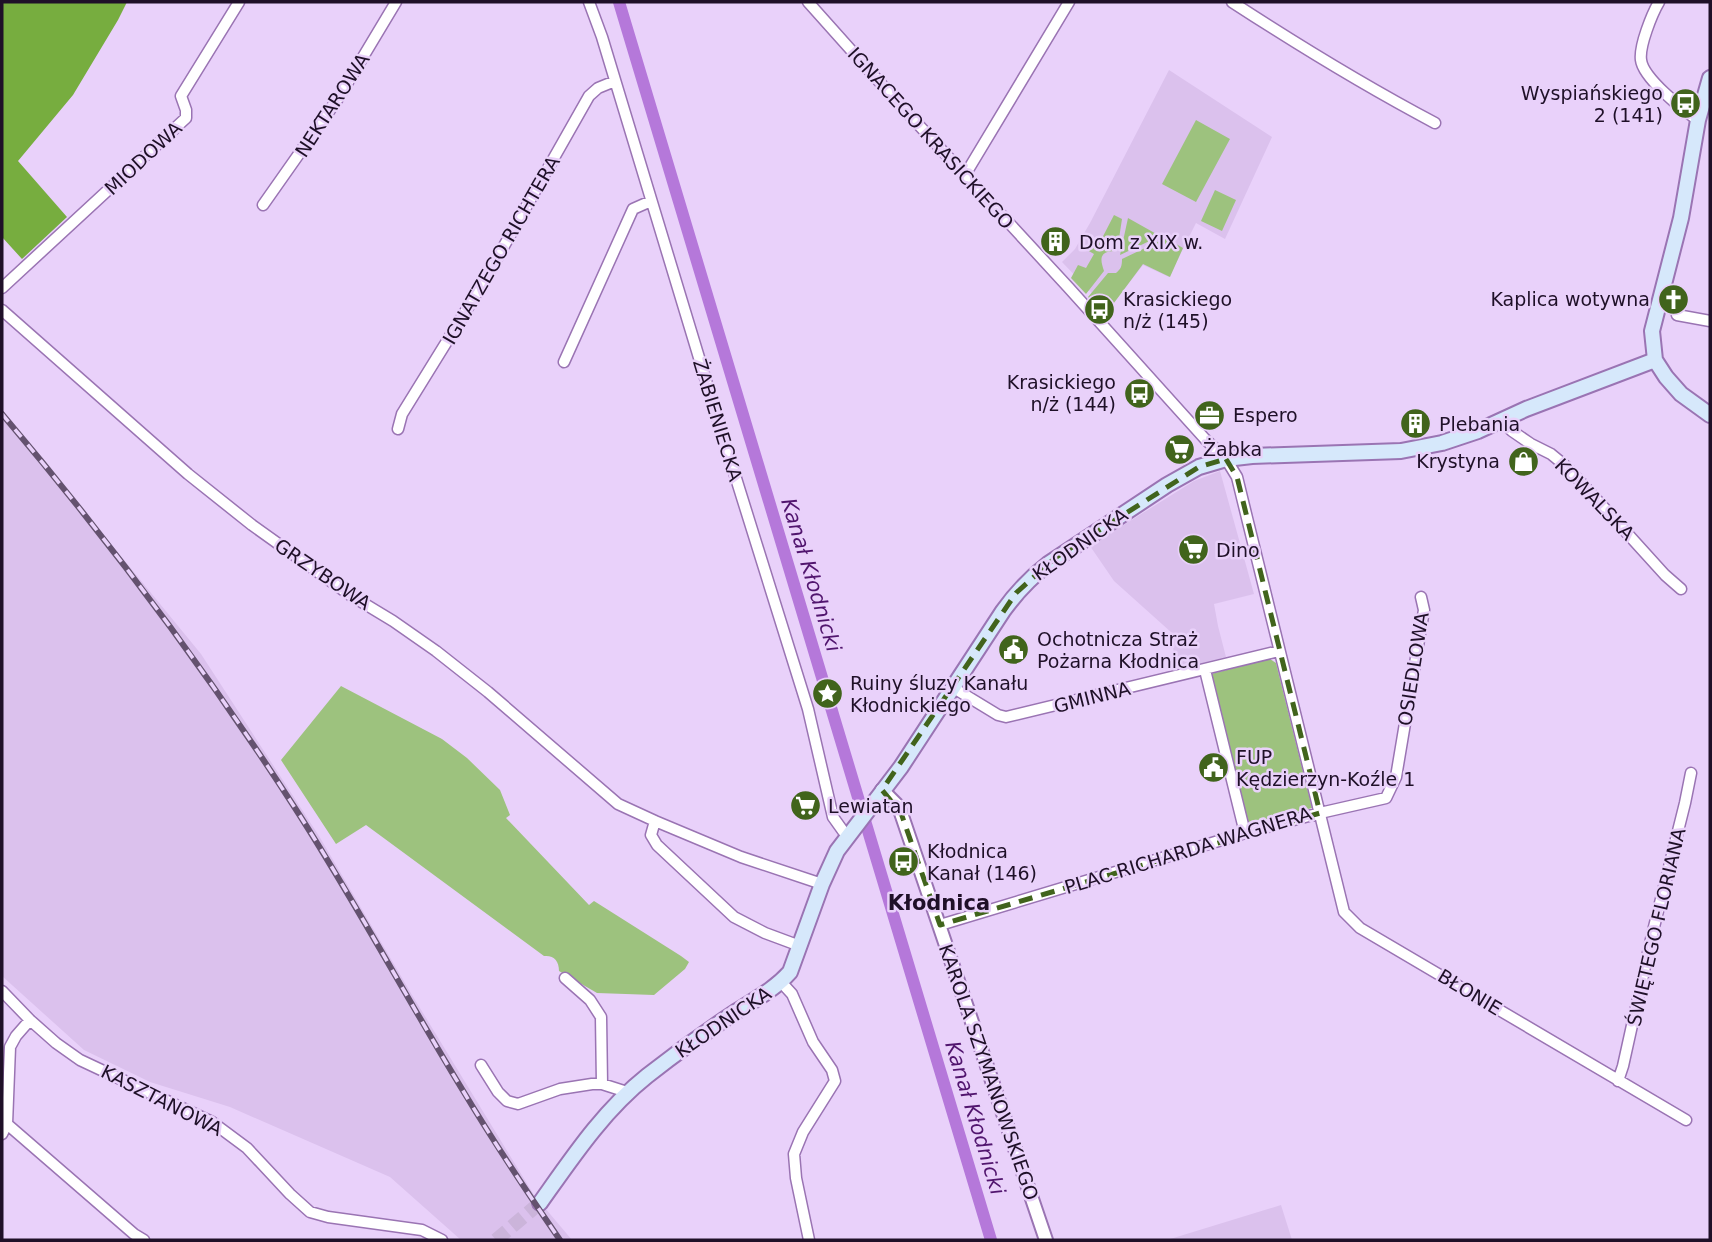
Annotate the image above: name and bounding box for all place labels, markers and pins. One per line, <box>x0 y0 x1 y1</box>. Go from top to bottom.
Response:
place label: Wyspiańskiego 2 (141) <box>1521 82 1663 126</box>
bus stop icon: Wyspiańskiego 2 (141) <box>1669 87 1703 121</box>
building icon: Dom z XIX w. <box>1039 225 1073 259</box>
place label: Dom z XIX w. <box>1079 231 1203 253</box>
church icon: Kaplica wotywna <box>1656 282 1690 316</box>
place label: Krasickiego n/ż (145) <box>1123 288 1232 332</box>
place label: Kaplica wotywna <box>1490 288 1650 310</box>
bus stop icon: Krasickiego n/ż (145) <box>1083 293 1117 327</box>
place label: Krasickiego n/ż (144) <box>1007 371 1116 415</box>
bus stop icon: Krasickiego n/ż (144) <box>1122 376 1156 410</box>
office icon: Espero <box>1193 398 1227 432</box>
place label: Espero <box>1233 404 1298 426</box>
building icon: Plebania <box>1399 407 1433 441</box>
place label: Plebania <box>1439 413 1520 435</box>
supermarket icon: Żabka <box>1163 432 1197 466</box>
place label: Żabka <box>1203 438 1262 460</box>
shop icon: Krystyna <box>1506 444 1540 478</box>
place label: Krystyna <box>1416 450 1500 472</box>
supermarket icon: Dino <box>1176 533 1210 567</box>
place label: Dino <box>1216 539 1260 561</box>
place label: Ochotnicza Straż Pożarna Kłodnica <box>1037 628 1199 672</box>
public building icon: Ochotnicza Straż Pożarna Kłodnica <box>997 633 1031 667</box>
place label: Ruiny śluzy Kanału Kłodnickiego <box>850 672 1028 716</box>
place icon: Ruiny śluzy Kanału Kłodnickiego <box>810 677 844 711</box>
place label: FUP Kędzierzyn-Koźle 1 <box>1236 746 1415 790</box>
public building icon: FUP Kędzierzyn-Koźle 1 <box>1196 751 1230 785</box>
supermarket icon: Lewiatan <box>788 789 822 823</box>
place label: Lewiatan <box>828 795 914 817</box>
place label: Kłodnica Kanał (146) <box>927 840 1037 884</box>
bus stop icon: Kłodnica Kanał (146) <box>887 845 921 879</box>

